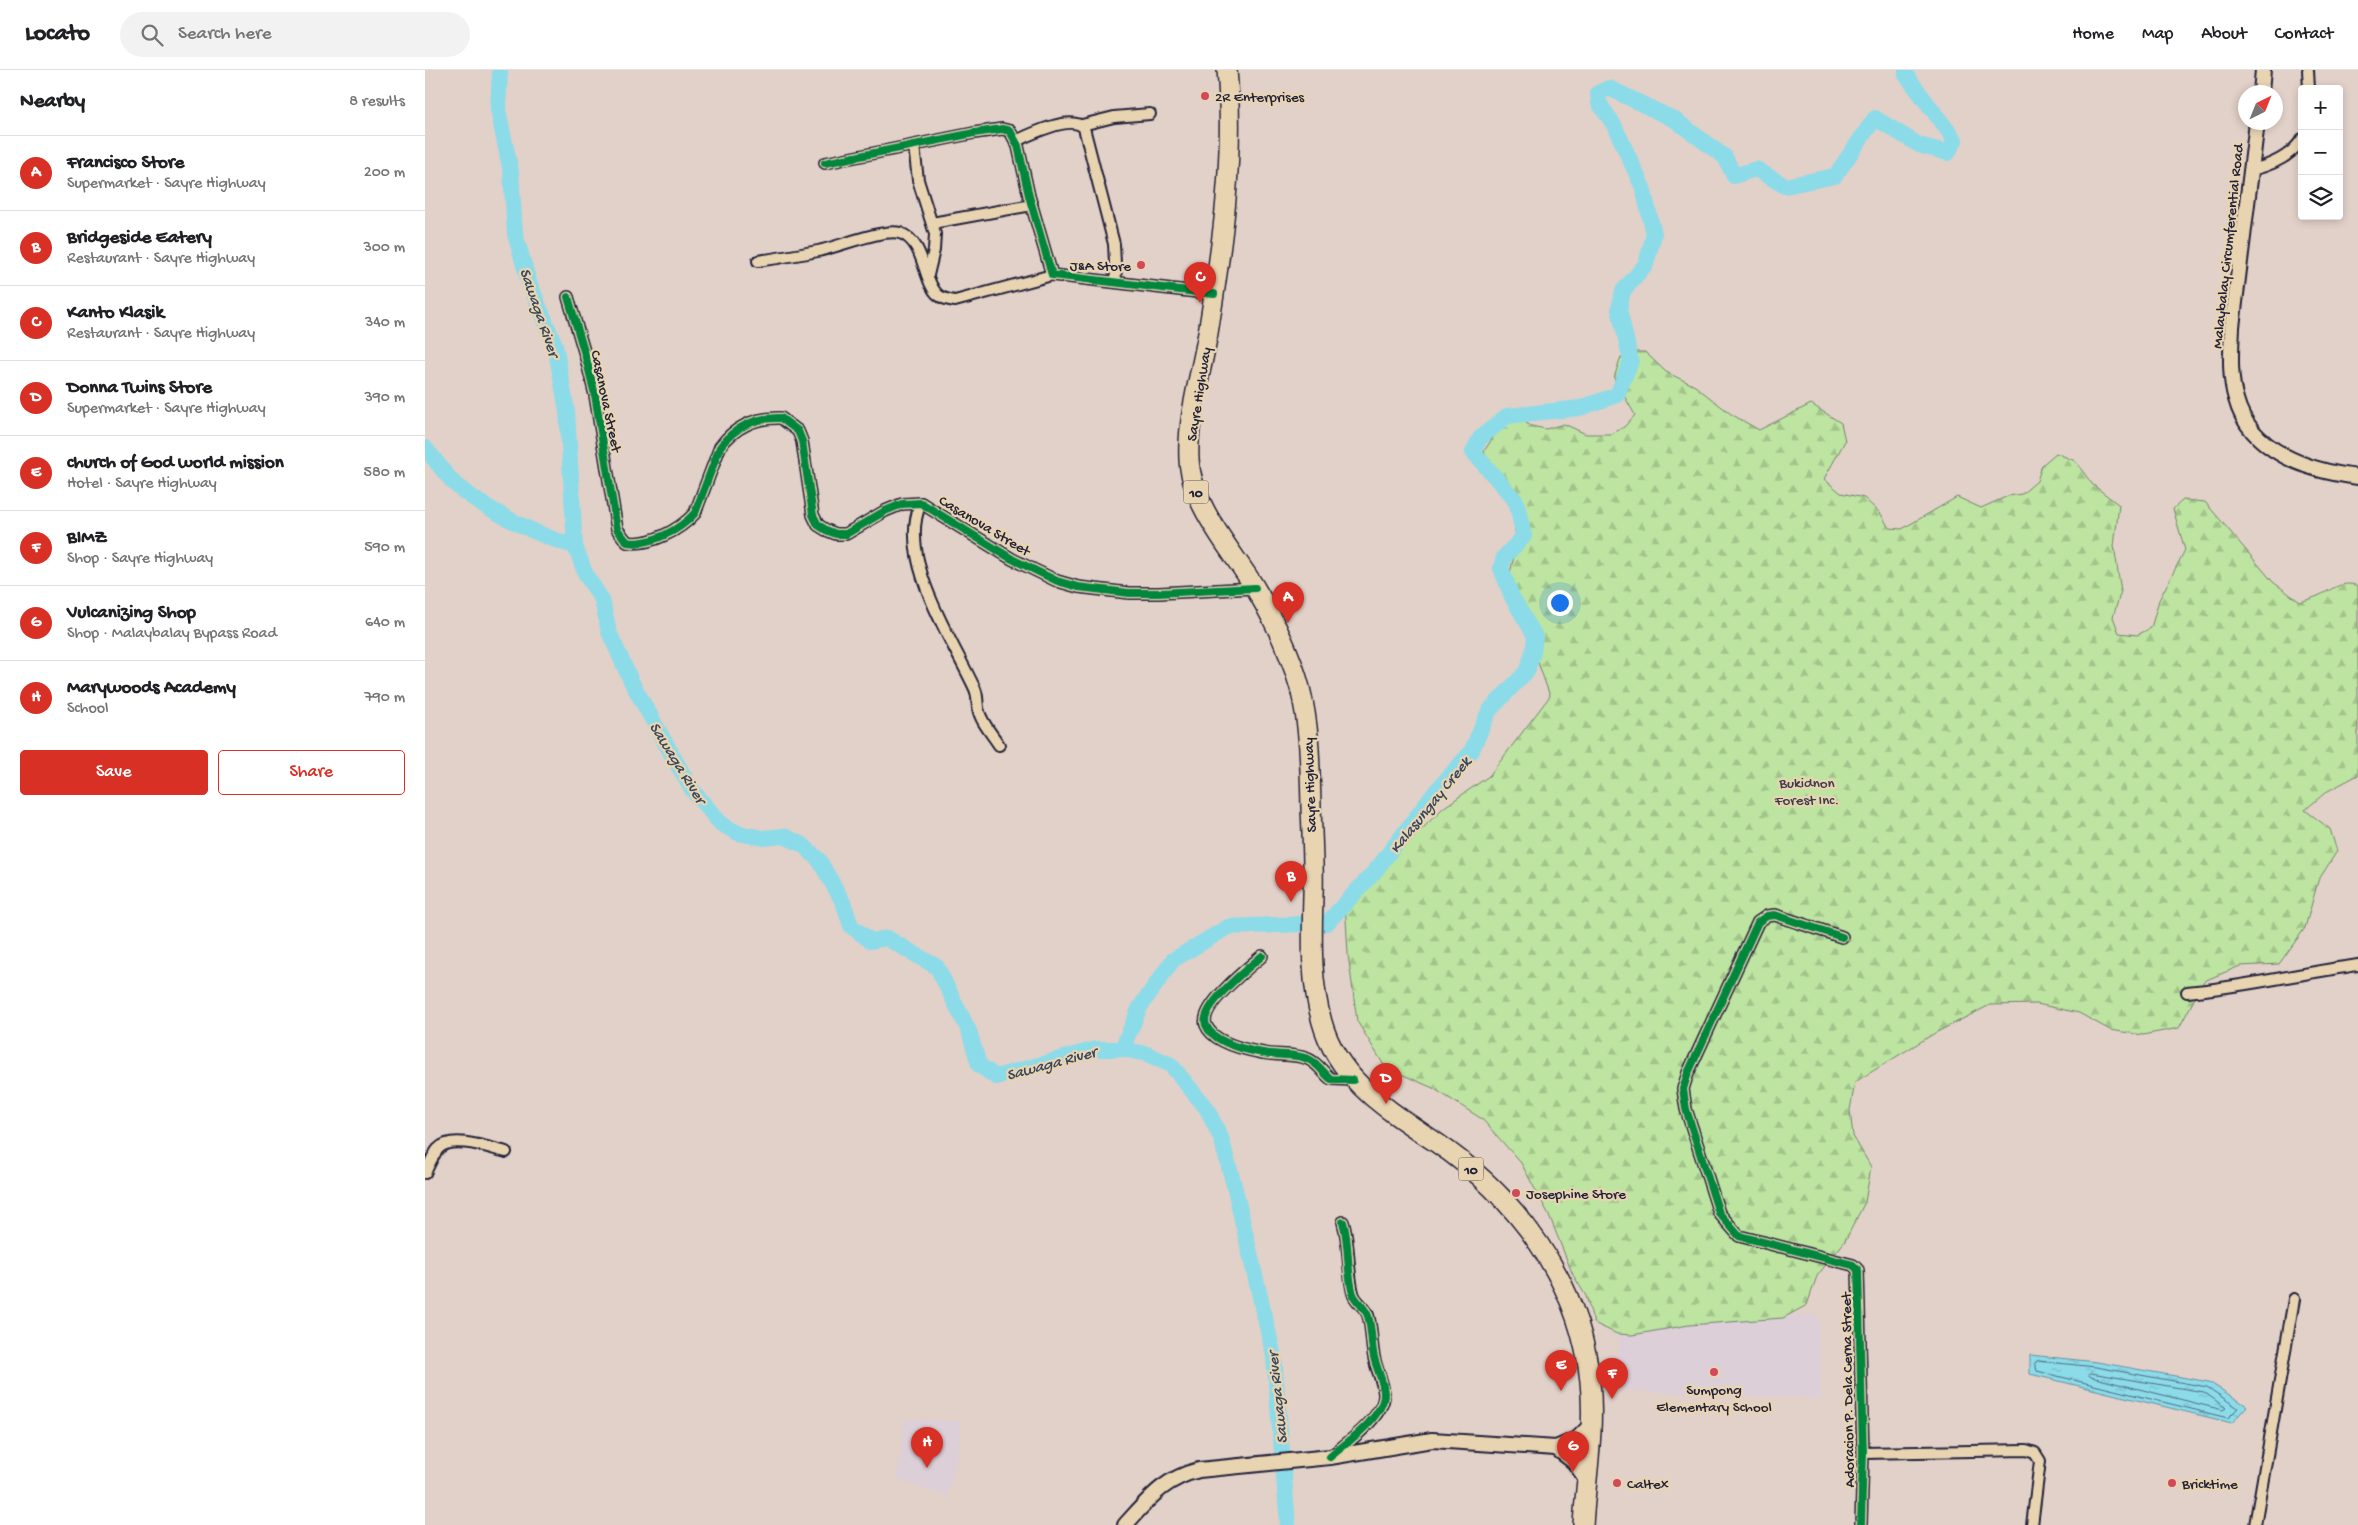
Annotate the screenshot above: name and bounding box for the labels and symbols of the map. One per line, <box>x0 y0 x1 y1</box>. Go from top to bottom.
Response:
north arrow <box>2238 85 2283 130</box>
place label: 2R Enterprises <box>1215 89 1305 107</box>
marker: 2R Enterprises <box>1199 90 1211 102</box>
street label: Malaybalay Circumferential Road <box>2209 142 2249 350</box>
place label: J&A Store <box>1070 258 1131 276</box>
marker: J&A Store <box>1135 259 1147 271</box>
pin: C <box>1184 262 1216 303</box>
water label: Sawaga River <box>514 266 563 363</box>
street label: Sayre Highway <box>1184 345 1216 443</box>
street label: Casanova Street <box>585 349 625 456</box>
road number: 10 <box>1183 481 1209 504</box>
street label: Casanova Street <box>935 492 1035 562</box>
pin: A <box>1272 582 1304 623</box>
your location <box>1547 590 1573 616</box>
water label: Sawaga River <box>644 720 710 811</box>
street label: Sayre Highway <box>1300 737 1322 833</box>
water label: Kalasungay Creek <box>1387 753 1478 858</box>
park label: Bukidnon Forest Inc. <box>1774 775 1839 810</box>
pin: B <box>1275 861 1307 902</box>
water label: Sawaga River <box>1005 1043 1102 1086</box>
pin: D <box>1370 1063 1402 1104</box>
road number: 10 <box>1459 1158 1483 1180</box>
place label: Josephine Store <box>1526 1186 1626 1204</box>
marker: Josephine Store <box>1510 1187 1522 1199</box>
street label: Adoracion P. Dela Cerna Street <box>1838 1290 1860 1488</box>
water label: Sawaga River <box>1265 1347 1294 1444</box>
pin: E <box>1545 1350 1577 1391</box>
pin: F <box>1596 1358 1628 1399</box>
marker: Sumpong Elementary School <box>1708 1366 1720 1378</box>
place label: Sumpong Elementary School <box>1656 1382 1772 1417</box>
pin: H <box>911 1427 943 1468</box>
pin: G <box>1557 1431 1589 1472</box>
place label: Caltex <box>1627 1476 1669 1494</box>
place label: Bricktime <box>2181 1476 2238 1494</box>
marker: Caltex <box>1611 1477 1623 1489</box>
marker: Bricktime <box>2166 1477 2178 1489</box>

